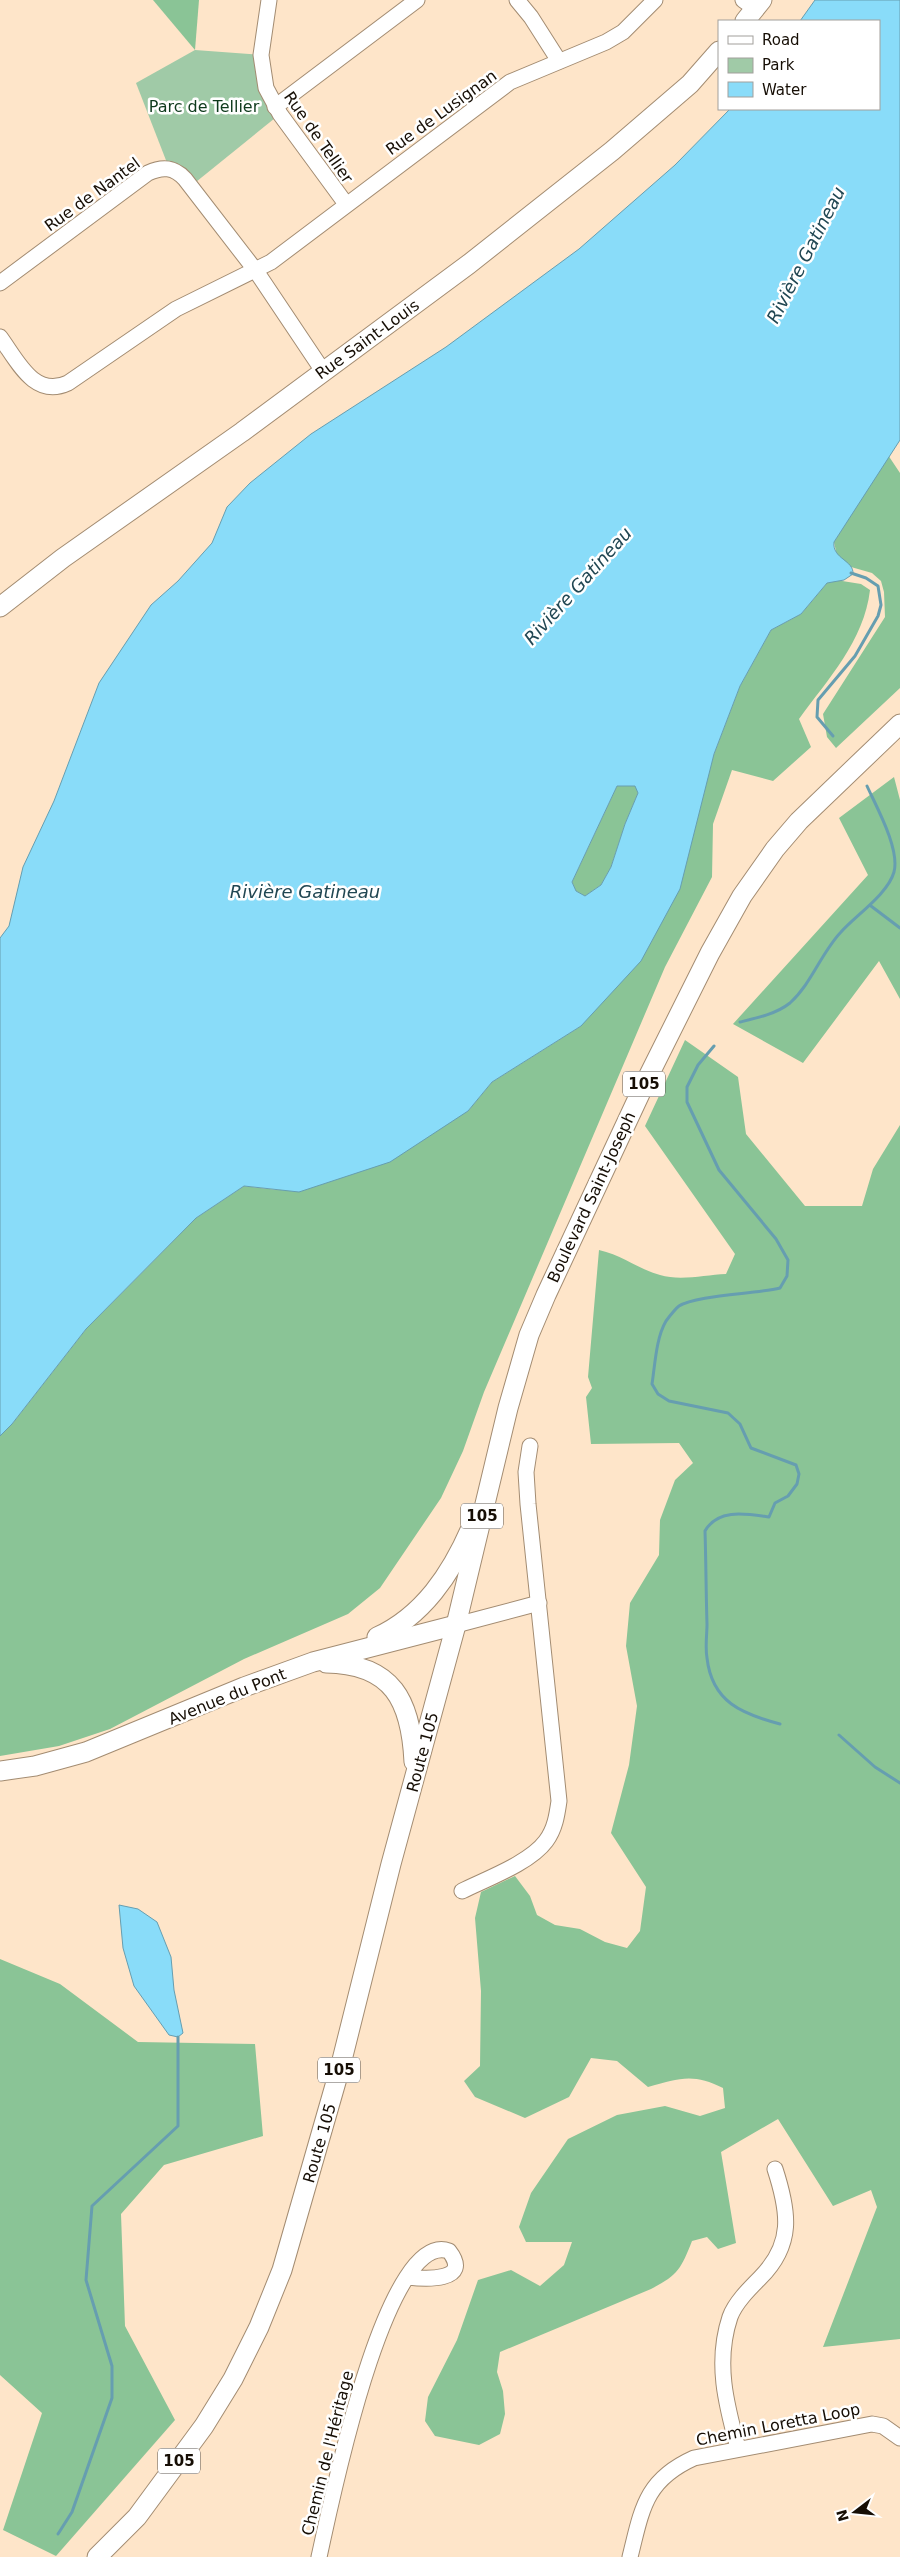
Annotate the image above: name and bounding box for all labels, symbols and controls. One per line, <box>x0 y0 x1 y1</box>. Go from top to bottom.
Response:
legend <box>718 20 880 110</box>
text: Road <box>762 31 800 49</box>
text: Park <box>762 56 795 74</box>
street label: Rue de Lusignan <box>382 66 500 159</box>
text: Water <box>762 81 807 99</box>
street label: Rue de Tellier <box>280 88 357 187</box>
park label: Parc de Tellier <box>149 97 260 116</box>
street label: Rue de Nantel <box>41 153 144 235</box>
water label: Rivière Gatineau <box>762 183 849 327</box>
street label: Rue Saint-Louis <box>312 295 423 383</box>
water label: Rivière Gatineau <box>520 523 636 649</box>
water label: Rivière Gatineau <box>230 881 380 902</box>
road number: 105 <box>623 1072 665 1096</box>
street label: Boulevard Saint-Joseph <box>543 1109 639 1286</box>
road number: 105 <box>461 1504 503 1528</box>
street label: Avenue du Pont <box>166 1664 289 1729</box>
street label: Route 105 <box>403 1710 442 1794</box>
road number: 105 <box>318 2058 360 2082</box>
street label: Route 105 <box>299 2101 340 2185</box>
street label: Chemin de l'Héritage <box>298 2369 357 2538</box>
street label: Chemin Loretta Loop <box>694 2399 862 2450</box>
road number: 105 <box>158 2448 200 2474</box>
north arrow <box>830 2487 880 2537</box>
text: N <box>833 2508 852 2523</box>

